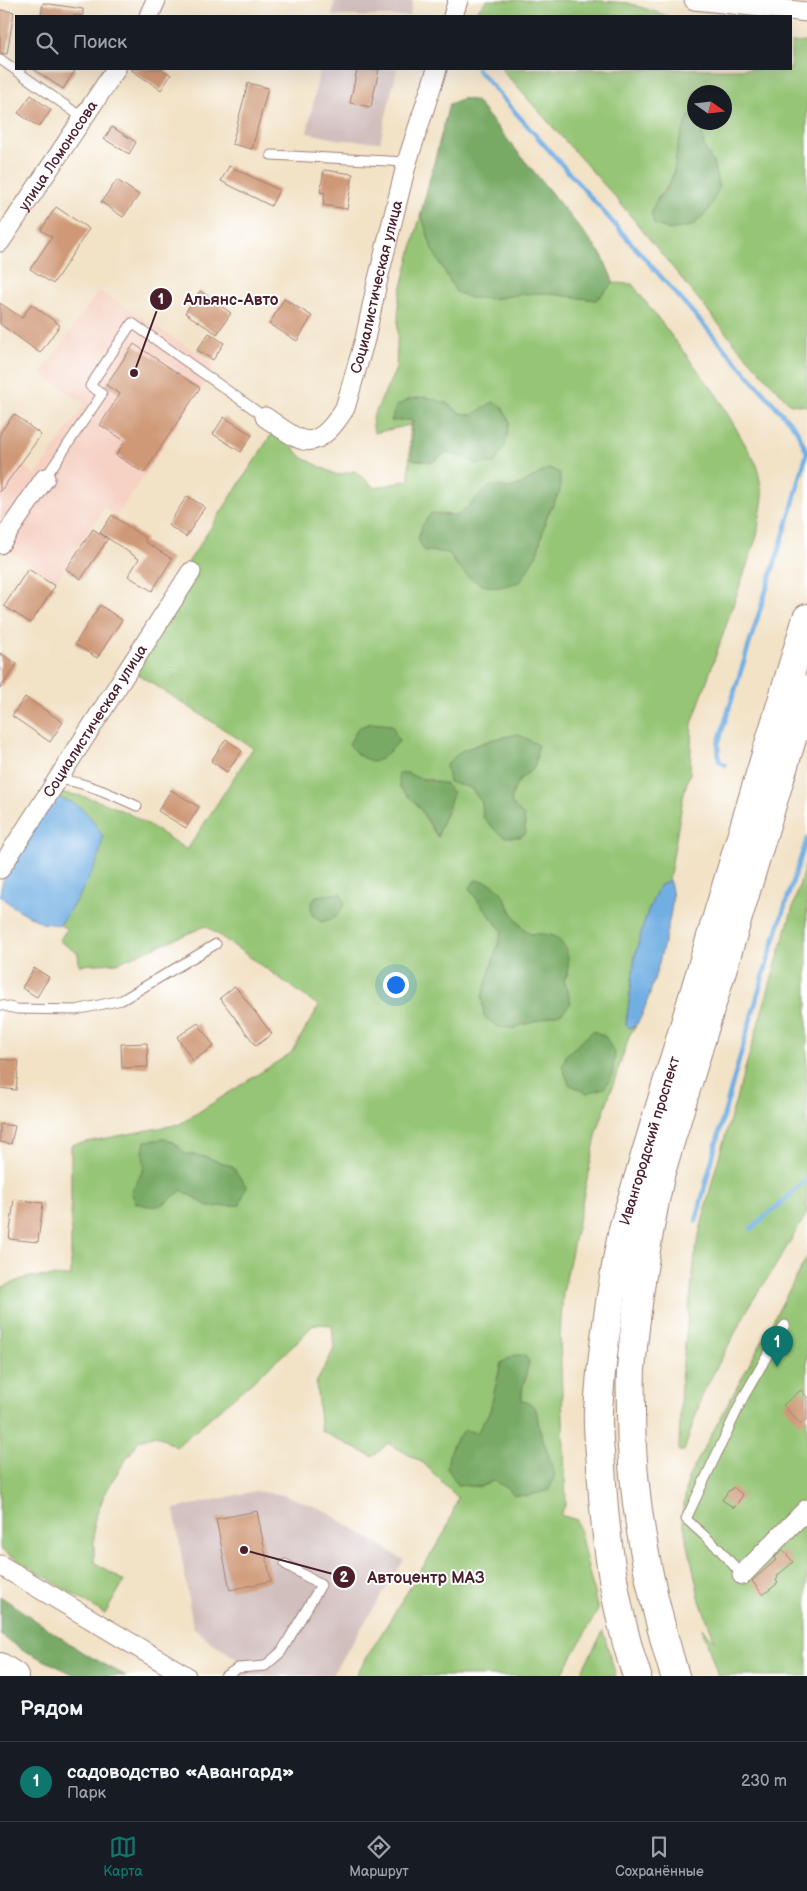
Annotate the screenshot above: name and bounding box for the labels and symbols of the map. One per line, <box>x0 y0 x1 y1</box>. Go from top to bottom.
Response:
north arrow <box>687 85 732 130</box>
street label: улица Ломоносова <box>15 97 102 215</box>
street label: Социалистическая улица <box>346 198 407 376</box>
callout: Альянс-Авто <box>149 284 289 315</box>
text: 1 <box>158 290 164 309</box>
text: Альянс-Авто <box>183 291 279 310</box>
street label: Социалистическая улица <box>40 641 152 801</box>
your location <box>383 972 409 998</box>
street label: Ивангородский проспект <box>616 1054 684 1228</box>
pin: 1 <box>761 1326 793 1367</box>
callout: Автоцентр МАЗ <box>332 1562 494 1593</box>
text: 2 <box>340 1568 349 1587</box>
text: Автоцентр МАЗ <box>366 1569 485 1588</box>

